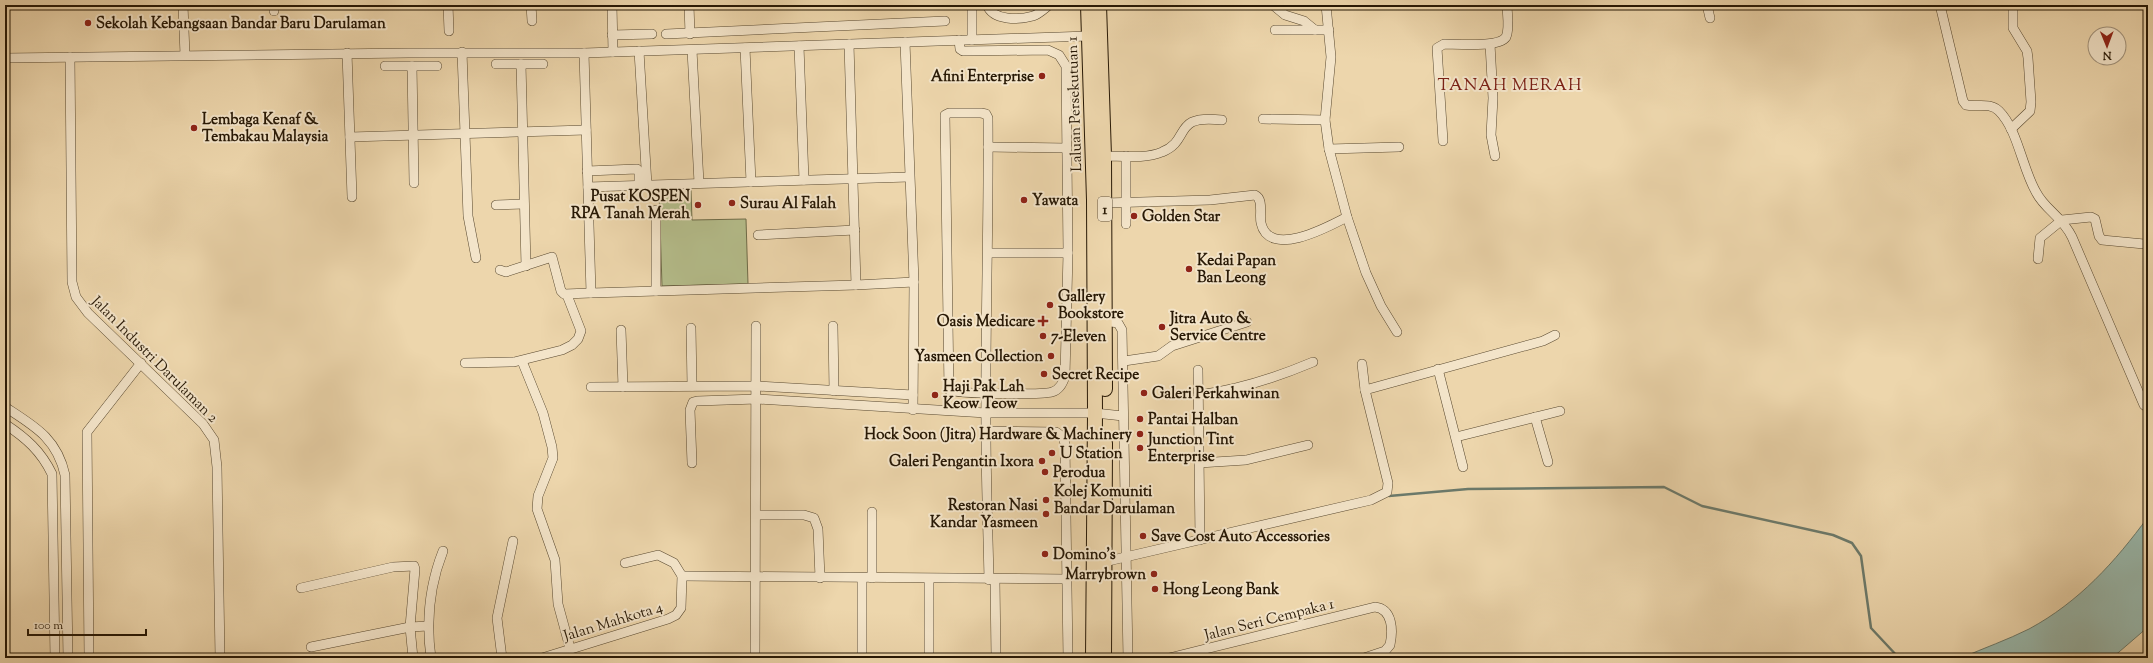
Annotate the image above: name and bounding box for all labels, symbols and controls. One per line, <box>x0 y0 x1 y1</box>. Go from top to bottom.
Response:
place label: Sekolah Kebangsaan Bandar Baru Darulaman <box>96 14 386 35</box>
marker: Sekolah Kebangsaan Bandar Baru Darulaman <box>83 18 93 28</box>
north arrow <box>2087 26 2127 66</box>
street label: Laluan Persekutuan 1 <box>1063 36 1088 172</box>
text: N <box>2102 47 2113 63</box>
place label: Afini Enterprise <box>931 67 1034 88</box>
marker: Afini Enterprise <box>1037 71 1047 81</box>
district label: TANAH MERAH <box>1438 74 1582 98</box>
place label: Lembaga Kenaf & Tembakau Malaysia <box>202 110 329 148</box>
marker: Lembaga Kenaf & Tembakau Malaysia <box>189 123 199 133</box>
place label: Pusat KOSPEN RPA Tanah Merah <box>571 187 690 225</box>
place label: Yawata <box>1032 191 1078 212</box>
place label: Surau Al Falah <box>740 194 836 215</box>
marker: Yawata <box>1019 195 1029 205</box>
road number: 1 <box>1098 197 1112 221</box>
marker: Surau Al Falah <box>727 198 737 208</box>
marker: Pusat KOSPEN RPA Tanah Merah <box>693 200 703 210</box>
place label: Golden Star <box>1142 207 1221 228</box>
marker: Golden Star <box>1129 211 1139 221</box>
place label: Kedai Papan Ban Leong <box>1197 251 1276 289</box>
marker: Kedai Papan Ban Leong <box>1184 264 1194 274</box>
place label: Gallery Bookstore <box>1058 287 1124 325</box>
street label: Jalan Industri Darulaman 2 <box>85 291 222 428</box>
marker: Gallery Bookstore <box>1045 300 1055 310</box>
place label: Jitra Auto & Service Centre <box>1169 309 1266 347</box>
place label: Oasis Medicare <box>937 312 1035 333</box>
marker: Oasis Medicare <box>1038 316 1048 326</box>
marker: Jitra Auto & Service Centre <box>1157 322 1167 332</box>
place label: 7-Eleven <box>1051 327 1107 348</box>
marker: 7-Eleven <box>1038 331 1048 341</box>
place label: Yasmeen Collection <box>914 347 1043 368</box>
marker: Yasmeen Collection <box>1046 351 1056 361</box>
place label: Secret Recipe <box>1052 365 1139 386</box>
marker: Secret Recipe <box>1039 369 1049 379</box>
place label: Haji Pak Lah Keow Teow <box>943 377 1025 415</box>
place label: Galeri Perkahwinan <box>1152 384 1280 405</box>
marker: Galeri Perkahwinan <box>1139 388 1149 398</box>
marker: Haji Pak Lah Keow Teow <box>930 390 940 400</box>
place label: Pantai Halban <box>1148 410 1239 431</box>
marker: Pantai Halban <box>1135 414 1145 424</box>
place label: Hock Soon (Jitra) Hardware & Machinery <box>864 425 1133 446</box>
marker: Hock Soon (Jitra) Hardware & Machinery <box>1135 429 1145 439</box>
place label: Junction Tint Enterprise <box>1147 430 1235 468</box>
marker: Junction Tint Enterprise <box>1135 443 1145 453</box>
place label: U Station <box>1060 444 1123 465</box>
marker: U Station <box>1047 448 1057 458</box>
place label: Galeri Pengantin Ixora <box>889 452 1034 473</box>
marker: Galeri Pengantin Ixora <box>1037 456 1047 466</box>
place label: Perodua <box>1053 463 1106 484</box>
marker: Perodua <box>1040 467 1050 477</box>
place label: Kolej Komuniti Bandar Darulaman <box>1054 482 1175 520</box>
marker: Kolej Komuniti Bandar Darulaman <box>1041 495 1051 505</box>
place label: Restoran Nasi Kandar Yasmeen <box>930 496 1039 534</box>
marker: Restoran Nasi Kandar Yasmeen <box>1041 509 1051 519</box>
place label: Save Cost Auto Accessories <box>1151 527 1330 548</box>
marker: Save Cost Auto Accessories <box>1138 531 1148 541</box>
place label: Domino's <box>1053 545 1116 566</box>
marker: Domino's <box>1040 549 1050 559</box>
place label: Marrybrown <box>1065 565 1146 586</box>
marker: Marrybrown <box>1149 569 1159 579</box>
place label: Hong Leong Bank <box>1163 580 1280 601</box>
marker: Hong Leong Bank <box>1150 584 1160 594</box>
street label: Jalan Seri Cempaka 1 <box>1201 594 1336 647</box>
street label: Jalan Mahkota 4 <box>560 597 666 648</box>
scale bar <box>28 611 146 637</box>
text: 100 m <box>34 617 63 635</box>

